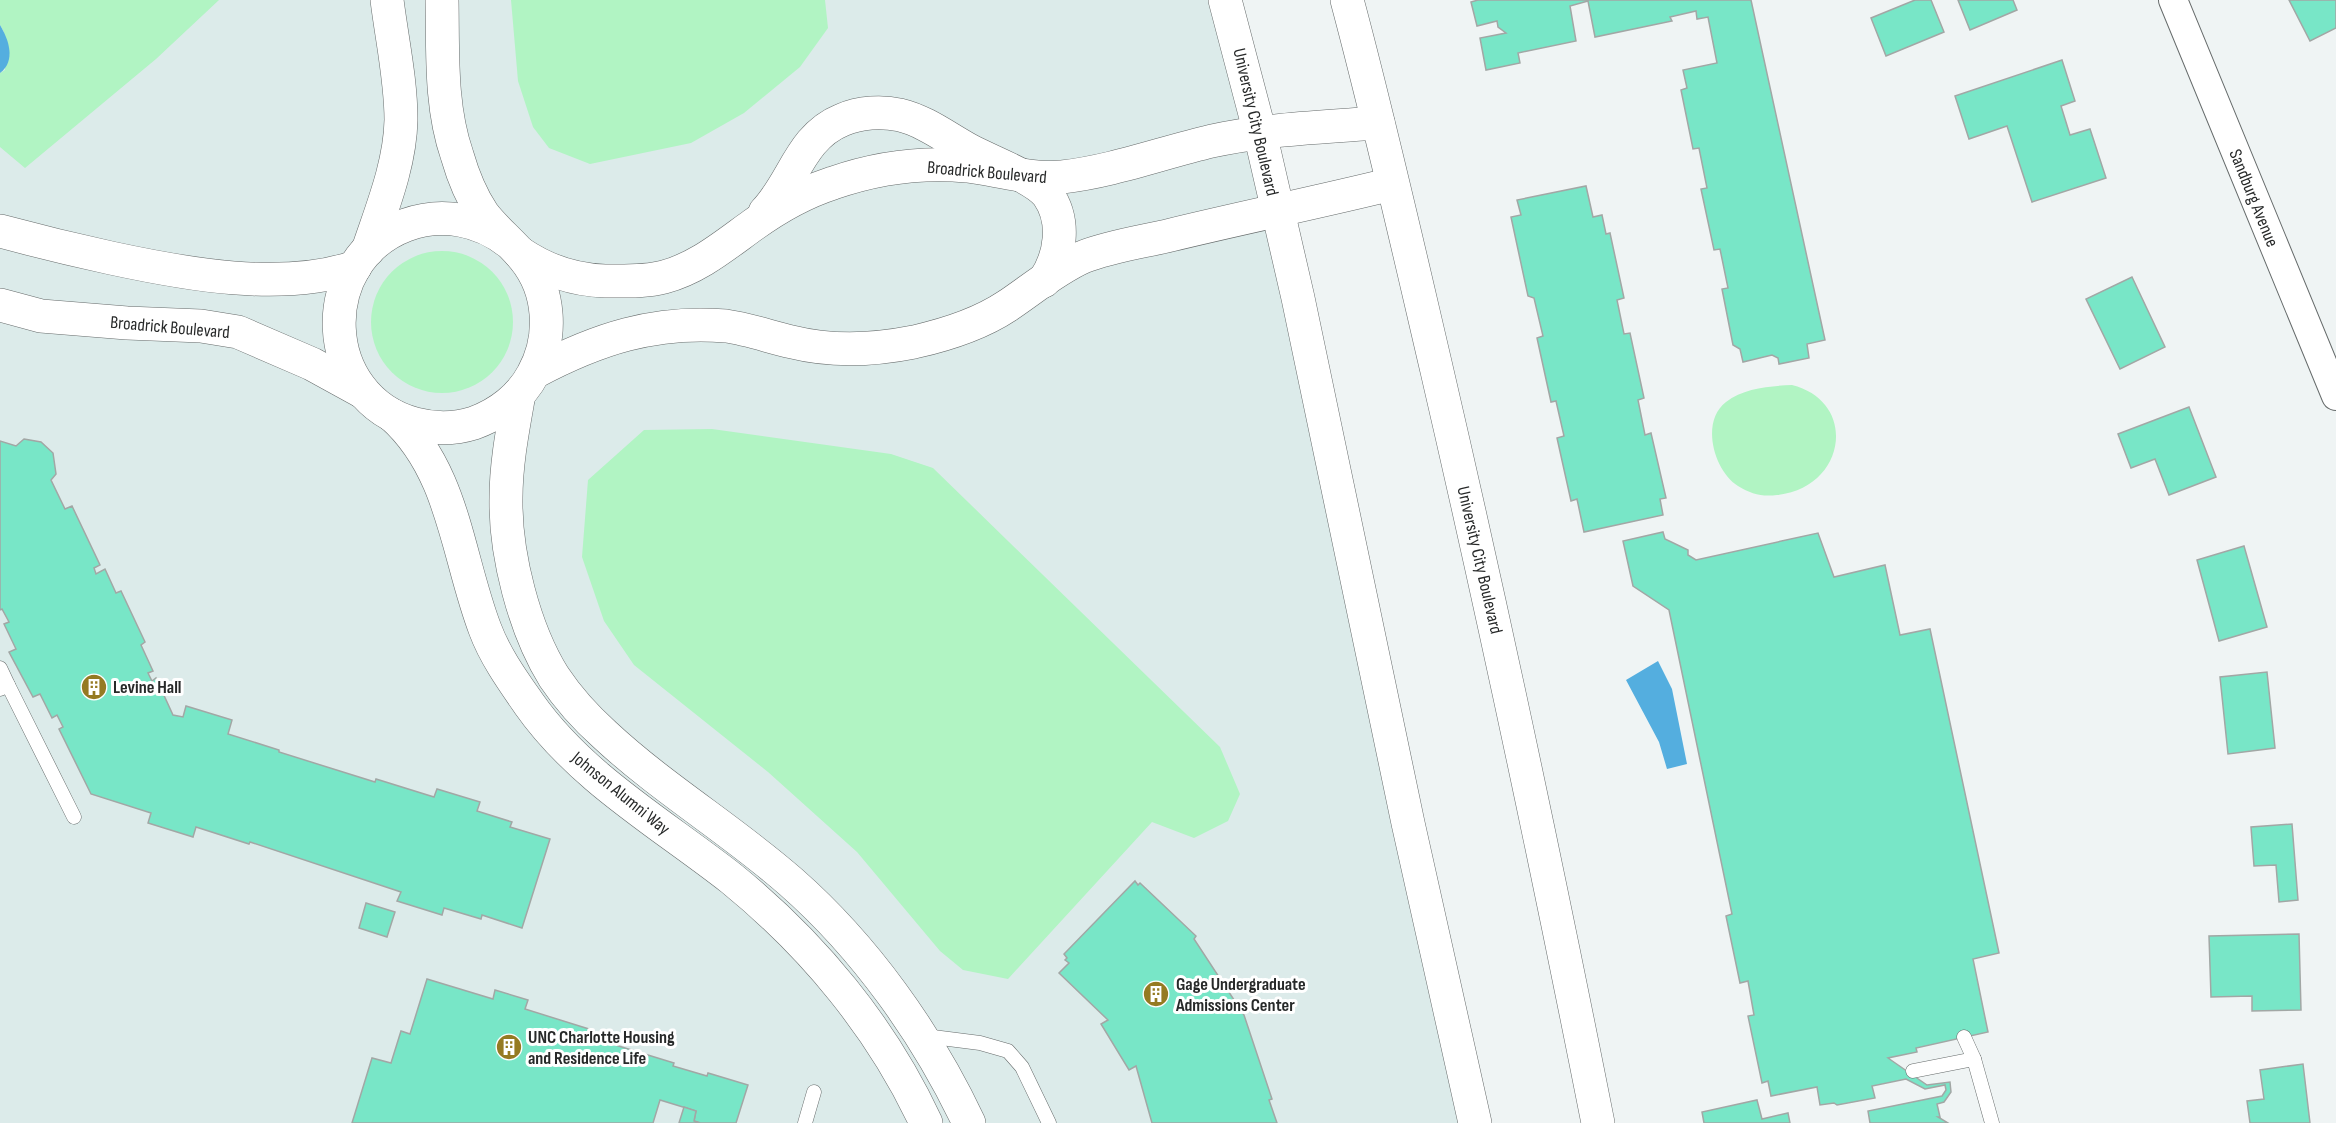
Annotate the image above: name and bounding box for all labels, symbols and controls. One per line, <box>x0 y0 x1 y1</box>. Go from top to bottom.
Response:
street label: University City Boulevard <box>1228 46 1283 198</box>
street label: Sandburg Avenue <box>2224 146 2283 250</box>
street label: Broadrick Boulevard <box>926 157 1047 188</box>
street label: Broadrick Boulevard <box>109 312 230 343</box>
street label: University City Boulevard <box>1452 484 1507 636</box>
building icon: Levine Hall <box>79 672 109 702</box>
place label: Levine Hall <box>113 677 182 698</box>
street label: Johnson Alumni Way <box>567 747 674 839</box>
place label: Gage Undergraduate Admissions Center <box>1175 974 1306 1016</box>
building icon: Gage Undergraduate Admissions Center <box>1141 979 1171 1009</box>
place label: UNC Charlotte Housing and Residence Life <box>528 1027 675 1069</box>
building icon: UNC Charlotte Housing and Residence Life <box>494 1032 524 1062</box>

